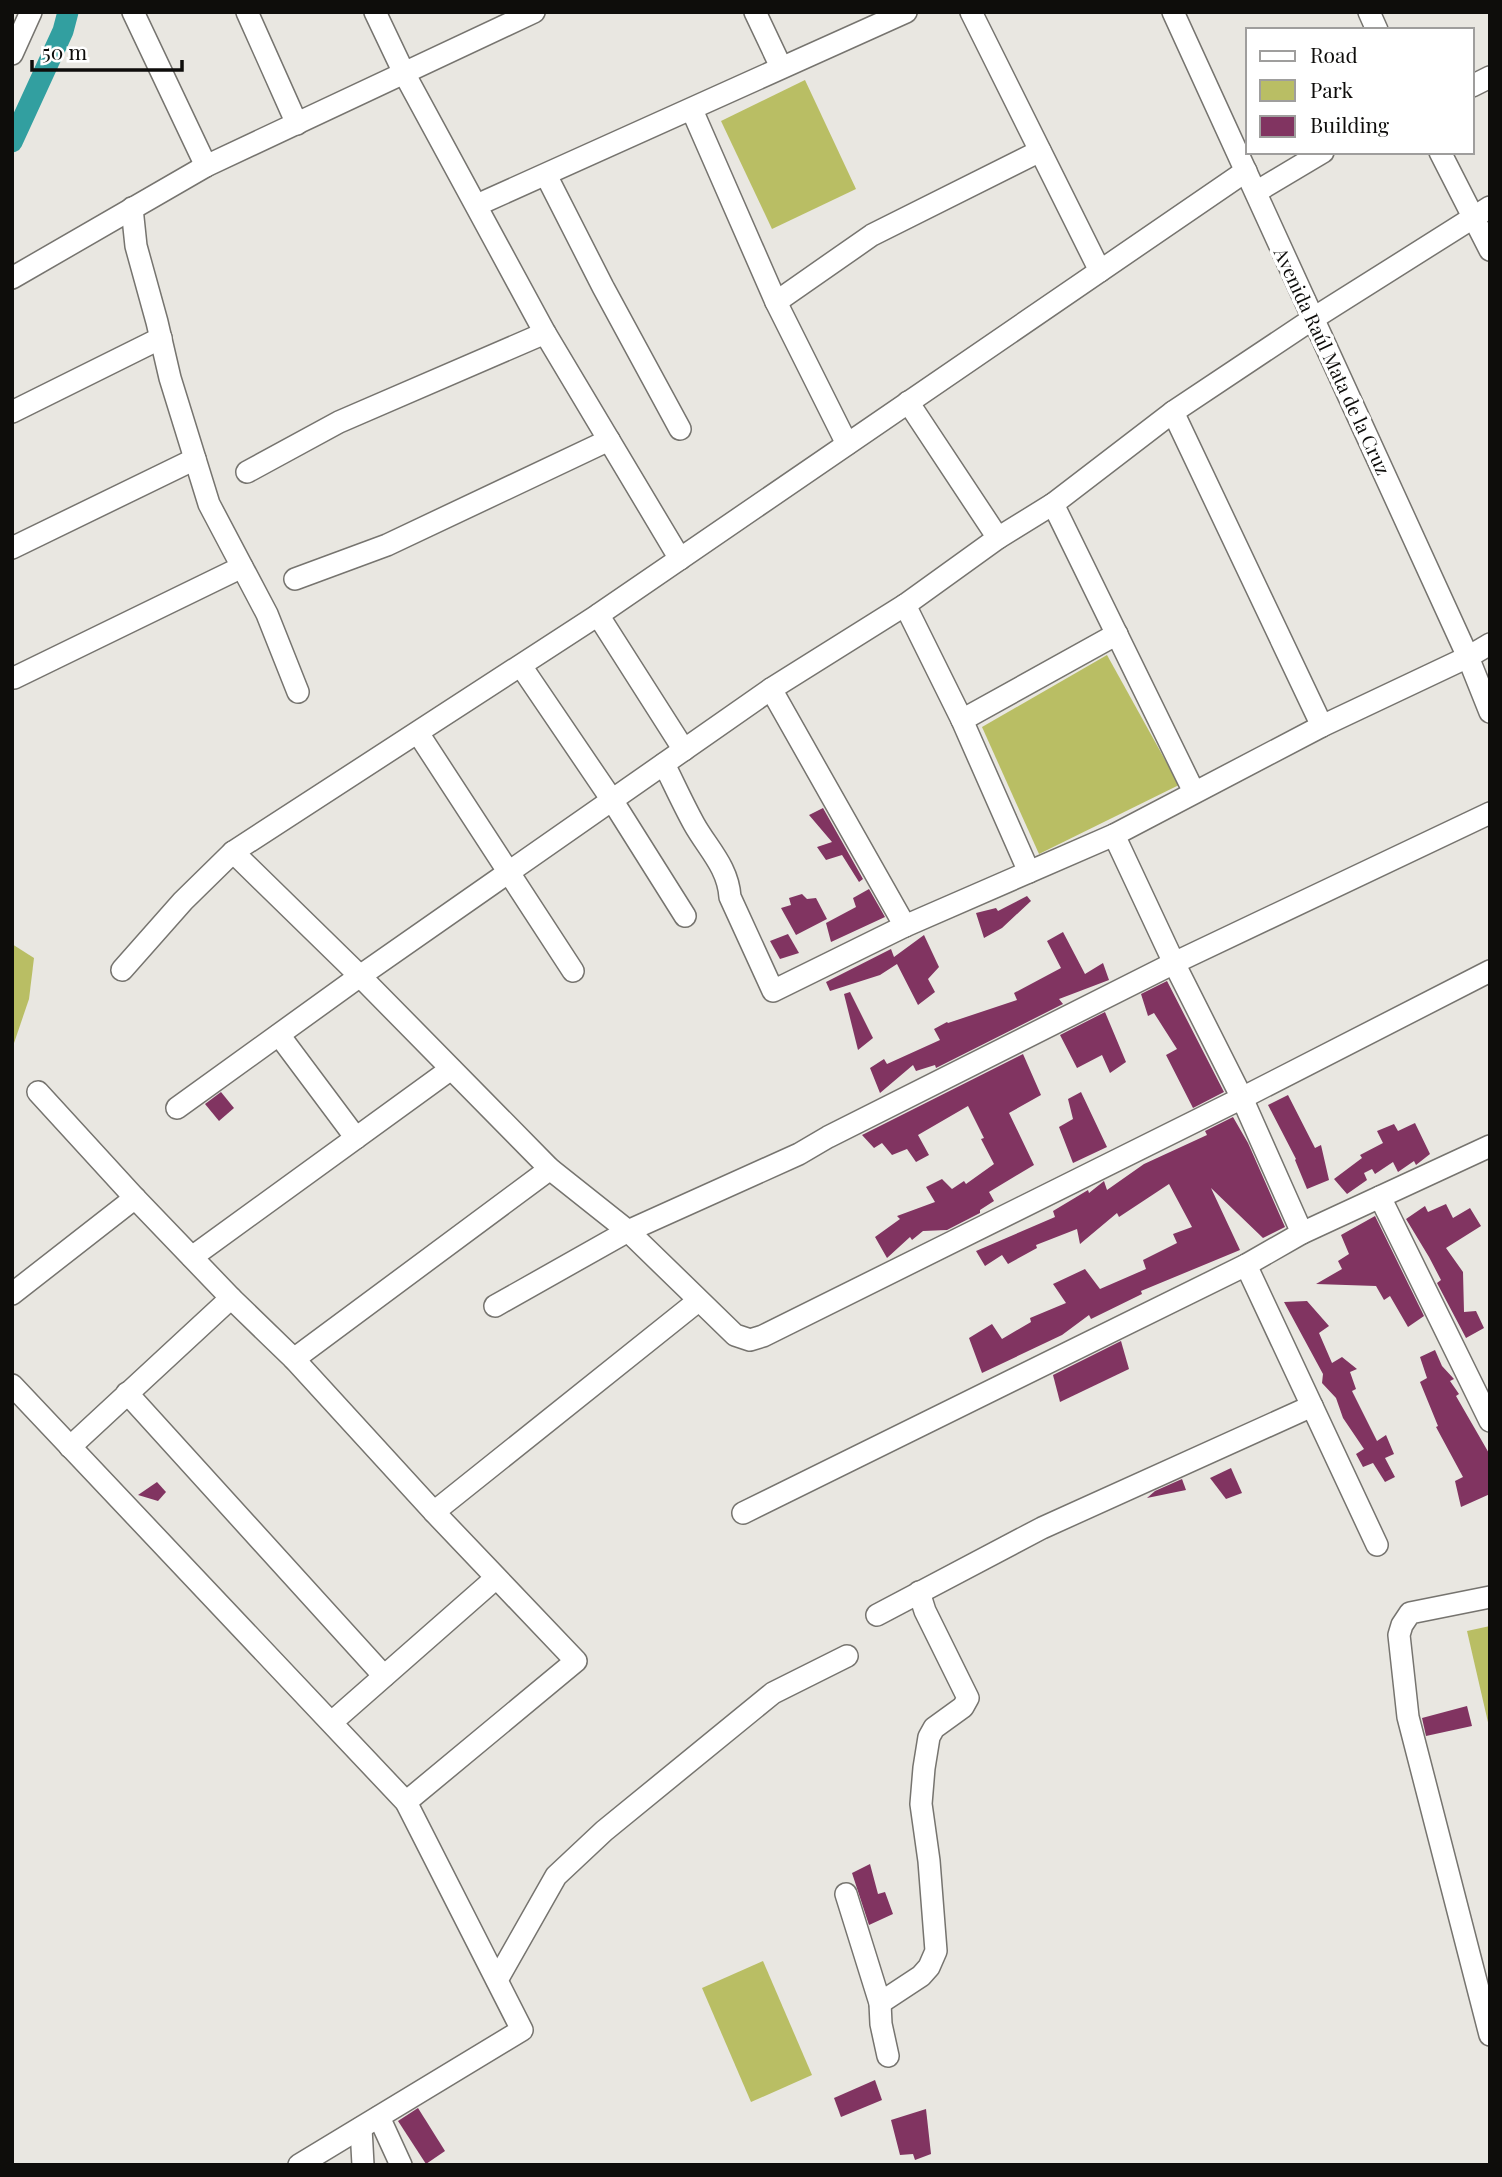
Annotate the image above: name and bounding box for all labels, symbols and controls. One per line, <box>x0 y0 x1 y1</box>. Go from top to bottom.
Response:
scale bar <box>32 28 182 72</box>
legend <box>1246 28 1474 154</box>
text: 50 m <box>42 37 88 65</box>
text: Road <box>1310 40 1358 68</box>
text: Park <box>1310 75 1354 103</box>
text: Building <box>1310 110 1389 138</box>
street label: Avenida Raúl Mata de la Cruz <box>1268 242 1397 479</box>

